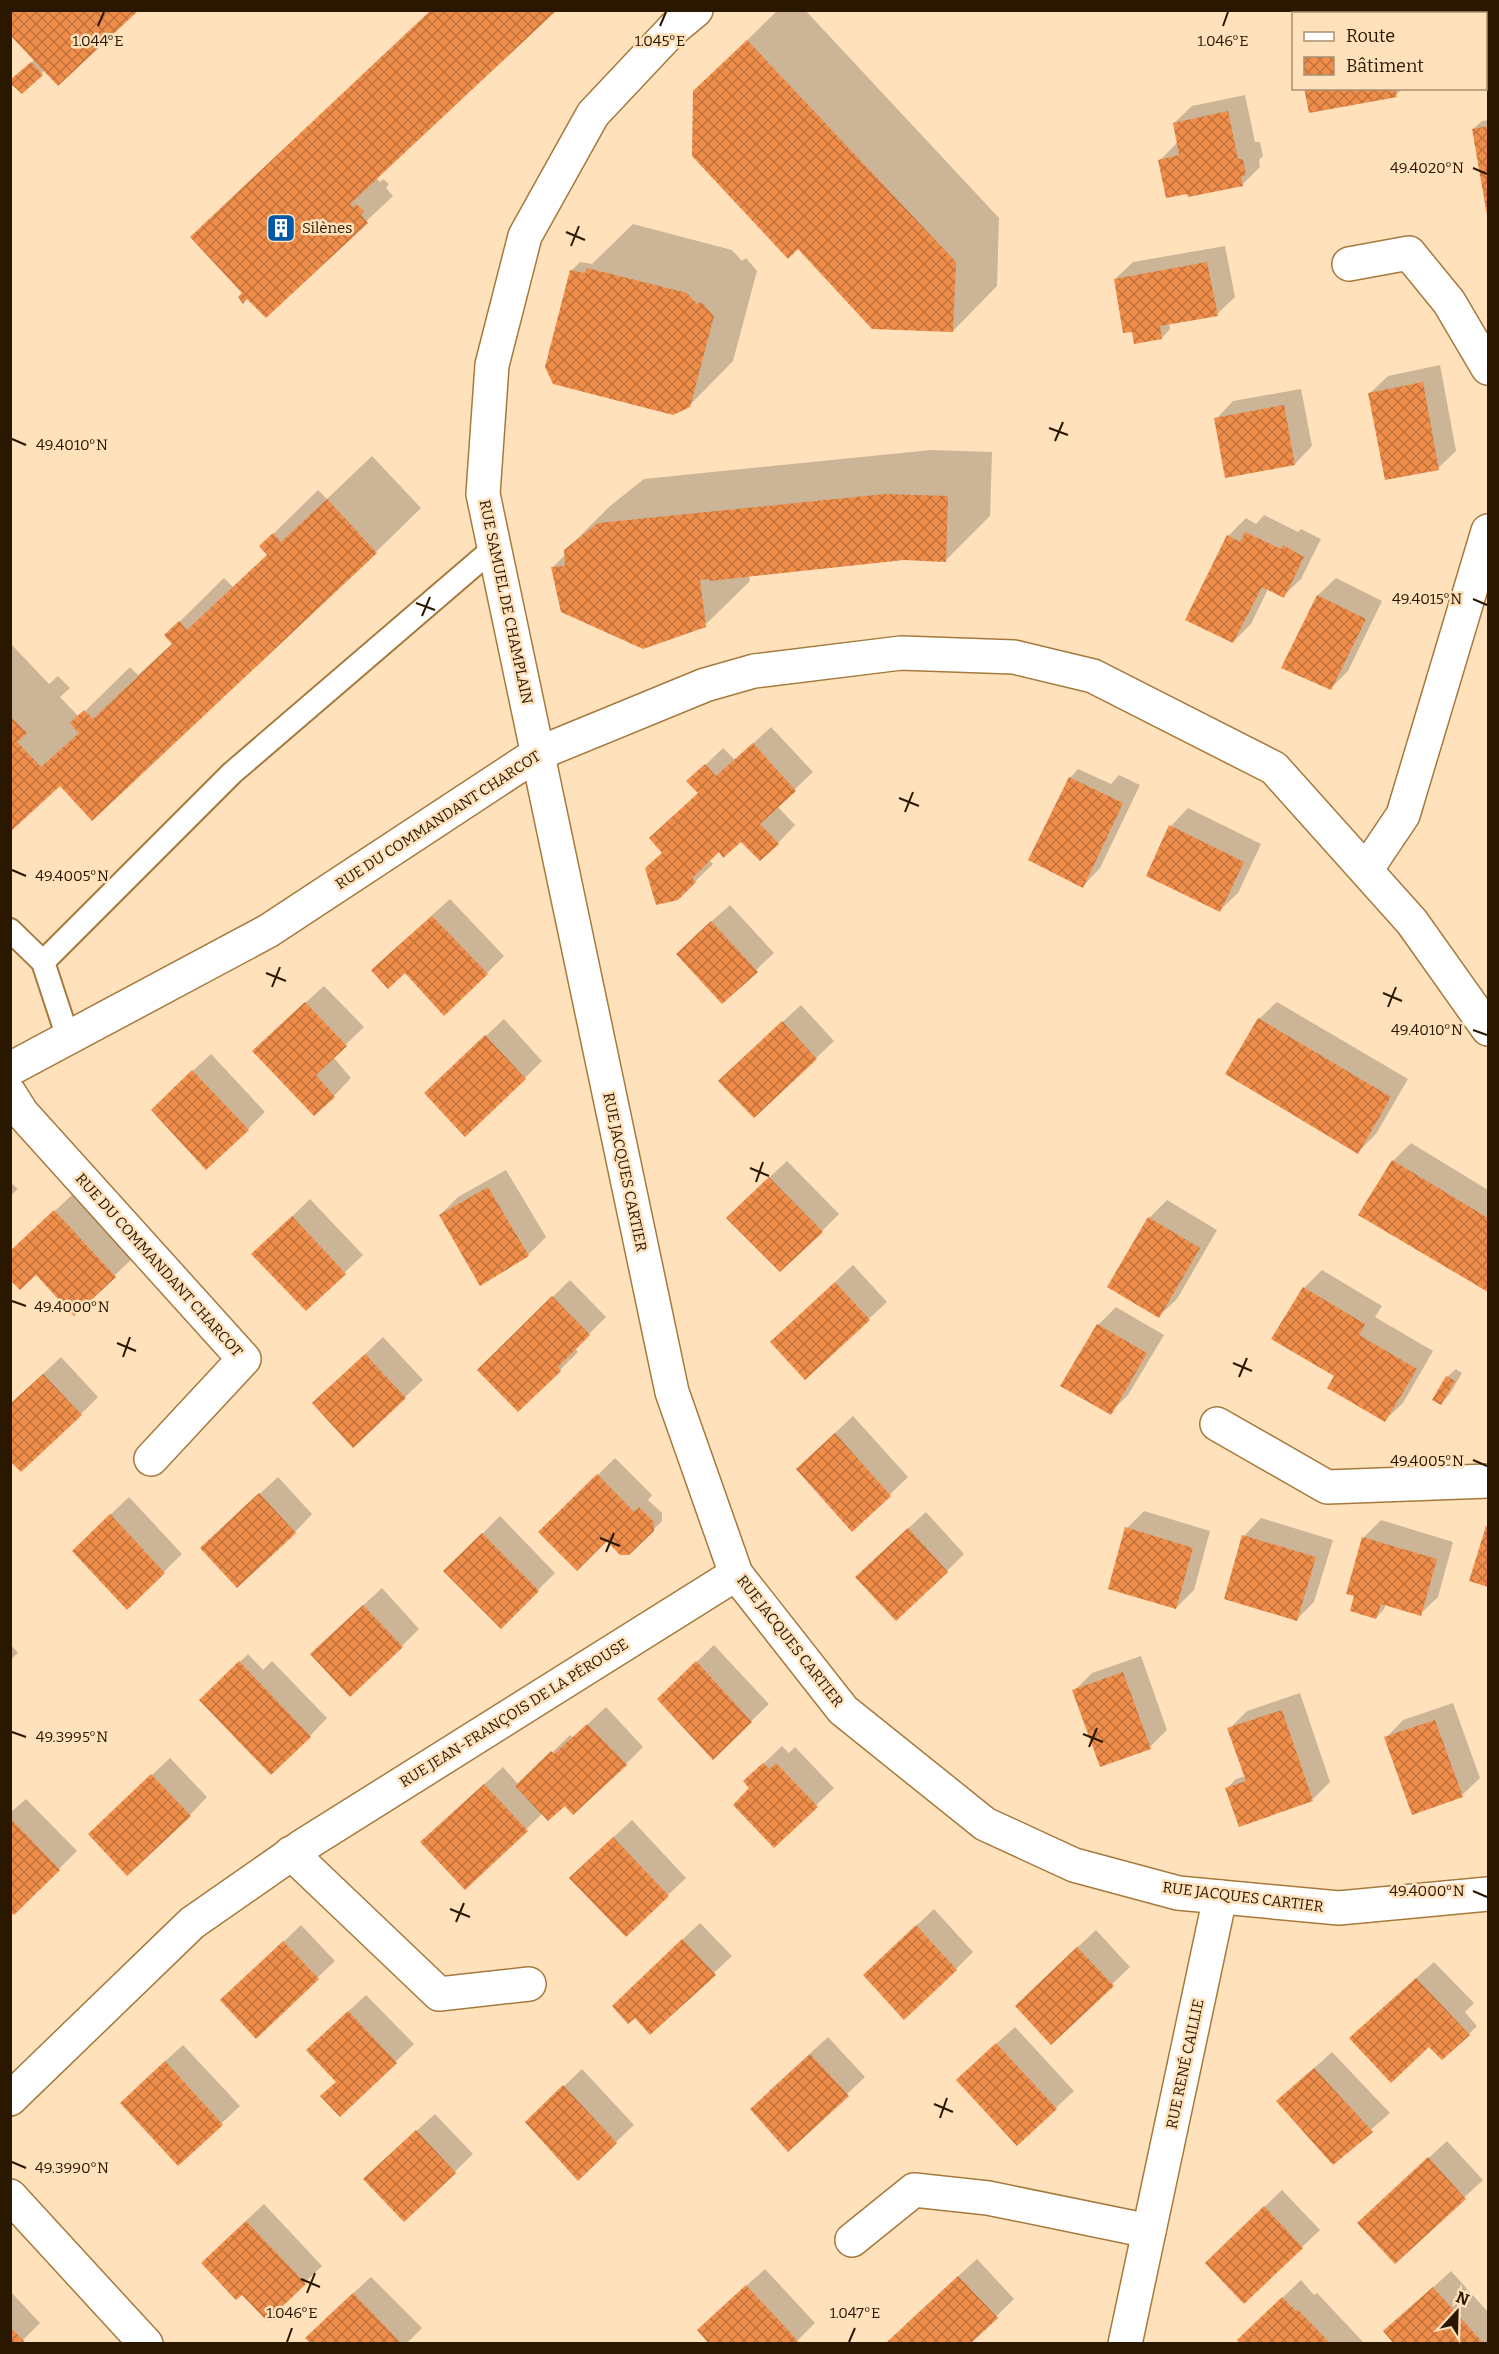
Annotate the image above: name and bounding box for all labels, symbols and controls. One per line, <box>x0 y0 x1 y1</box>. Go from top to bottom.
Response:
legend <box>1292 12 1487 90</box>
text: Route <box>1346 25 1395 47</box>
text: 1.044°E <box>73 32 123 50</box>
text: 1.045°E <box>635 32 685 50</box>
text: 1.046°E <box>1197 32 1249 50</box>
text: Bâtiment <box>1346 55 1424 77</box>
text: 49.4020°N <box>1390 159 1464 177</box>
building icon: Silènes <box>265 212 297 244</box>
place label: Silènes <box>302 219 352 237</box>
text: 49.4010°N <box>36 436 108 454</box>
street label: RUE SAMUEL DE CHAMPLAIN <box>476 498 536 706</box>
text: 49.4015°N <box>1392 590 1462 608</box>
street label: RUE DU COMMANDANT CHARCOT <box>332 747 544 893</box>
text: 49.4005°N <box>35 867 109 885</box>
text: 49.4010°N <box>1391 1021 1463 1039</box>
street label: RUE JACQUES CARTIER <box>599 1091 651 1253</box>
street label: RUE DU COMMANDANT CHARCOT <box>72 1170 246 1361</box>
text: 49.4000°N <box>34 1298 110 1316</box>
text: 49.4005°N <box>1390 1452 1464 1470</box>
street label: RUE JACQUES CARTIER <box>733 1572 847 1711</box>
street label: RUE JEAN-FRANÇOIS DE LA PÉROUSE <box>396 1635 632 1791</box>
text: 49.3995°N <box>36 1728 108 1746</box>
street label: RUE JACQUES CARTIER <box>1161 1878 1325 1916</box>
text: 49.4000°N <box>1389 1882 1465 1900</box>
street label: RUE RENÉ CAILLIE <box>1162 1997 1208 2131</box>
text: 49.3990°N <box>35 2159 109 2177</box>
north arrow <box>1427 2282 1487 2342</box>
text: N <box>1453 2287 1472 2310</box>
text: 1.046°E <box>266 2304 318 2322</box>
text: 1.047°E <box>830 2304 880 2322</box>

